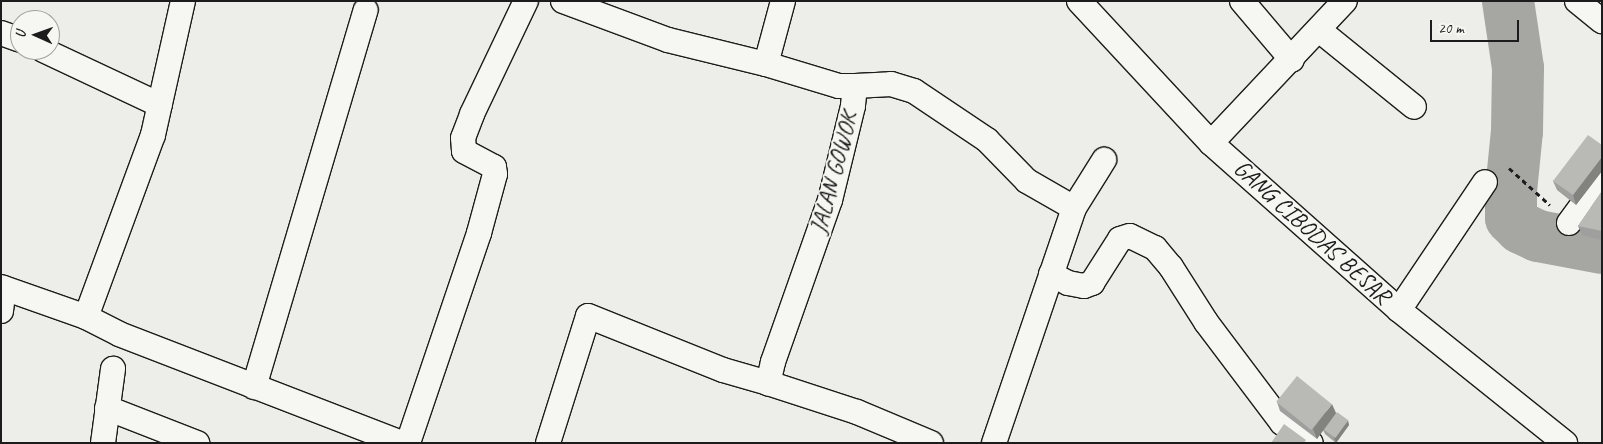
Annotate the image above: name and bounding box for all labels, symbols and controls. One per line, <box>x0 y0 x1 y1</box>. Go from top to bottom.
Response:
north arrow <box>10 10 60 60</box>
scale bar <box>1433 10 1522 42</box>
text: 20 m <box>1438 19 1464 38</box>
text: U <box>12 31 29 38</box>
street label: JALAN GOWOK <box>804 109 864 237</box>
street label: GANG CIBODAS BESAR <box>1228 154 1396 310</box>

